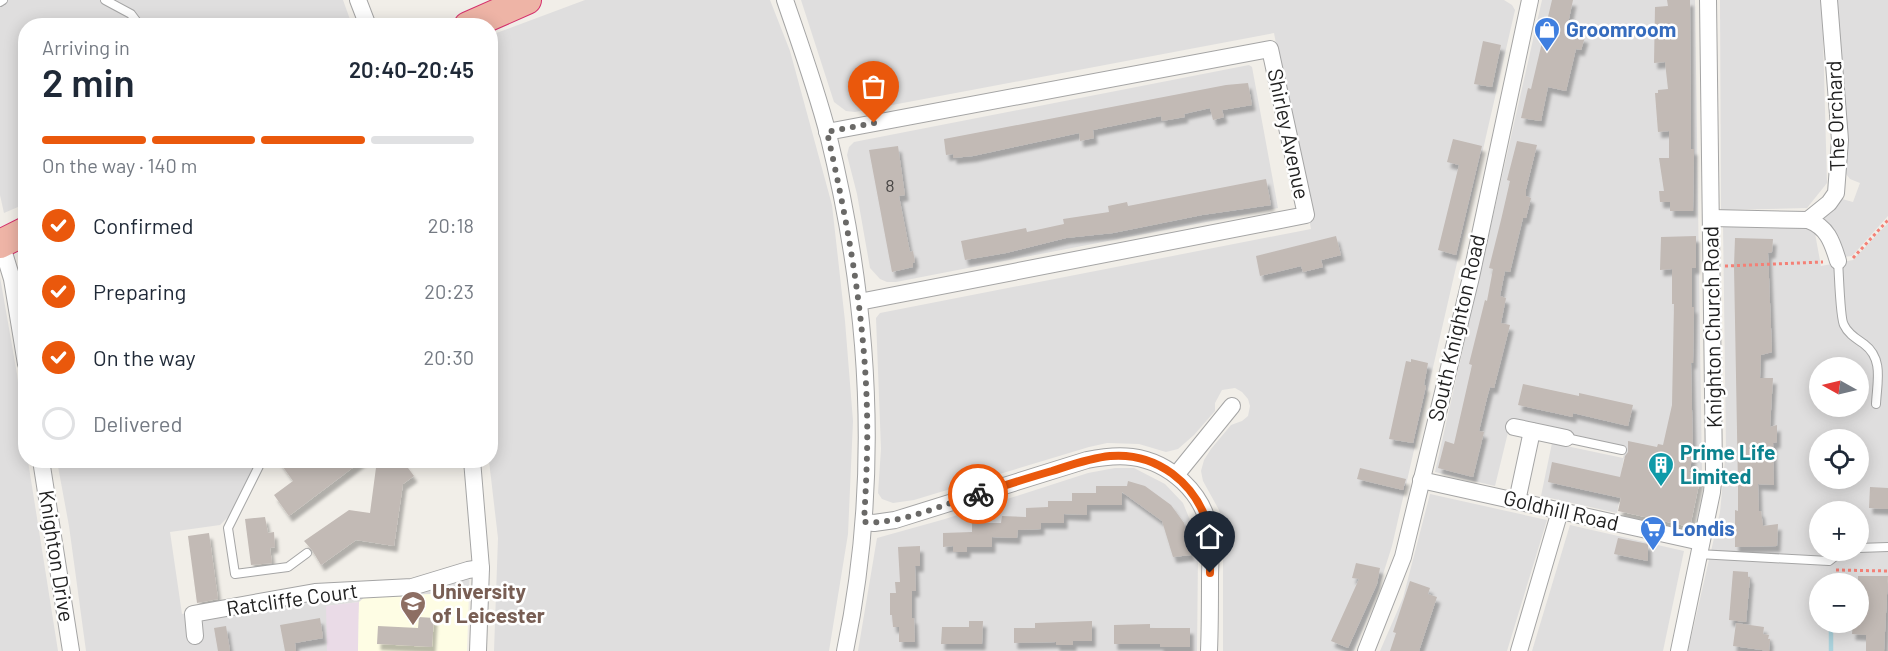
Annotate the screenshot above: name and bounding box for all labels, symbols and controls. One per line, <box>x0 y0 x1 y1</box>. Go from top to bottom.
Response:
shop icon: Groomroom <box>1532 15 1562 53</box>
place label: Groomroom <box>1566 16 1676 41</box>
text: Arriving in <box>42 35 130 59</box>
text: 20:40–20:45 <box>349 56 474 82</box>
text: 2 min <box>42 58 135 105</box>
street label: The Orchard <box>1820 60 1849 172</box>
pin <box>848 61 899 123</box>
street label: Shirley Avenue <box>1263 66 1316 201</box>
icon: bag <box>857 70 890 103</box>
text: On the way · 140 m <box>42 153 197 177</box>
house number: 8 <box>885 174 895 196</box>
icon: check <box>42 209 75 242</box>
text: Confirmed <box>93 212 193 238</box>
text: 20:18 <box>428 213 474 237</box>
street label: Knighton Church Road <box>1697 226 1726 428</box>
street label: South Knighton Road <box>1422 232 1489 423</box>
icon: check <box>42 275 75 308</box>
text: Preparing <box>93 278 186 304</box>
text: 20:23 <box>424 279 474 303</box>
icon: check <box>42 341 75 374</box>
text: On the way <box>93 344 196 370</box>
text: 20:30 <box>424 345 474 369</box>
north arrow <box>1809 357 1869 417</box>
map controls <box>1809 357 1869 633</box>
text: Delivered <box>93 410 182 436</box>
button: locate <box>1809 429 1869 489</box>
place label: Prime Life Limited <box>1680 439 1775 488</box>
building icon: Prime Life Limited <box>1646 450 1676 488</box>
courier <box>948 464 1008 524</box>
icon: bike <box>962 478 995 511</box>
street label: Goldhill Road <box>1501 484 1621 535</box>
street label: Knighton Drive <box>35 488 80 623</box>
button: + <box>1809 501 1869 561</box>
pin <box>1184 511 1235 573</box>
supermarket icon: Londis <box>1638 514 1668 552</box>
place label: Londis <box>1672 515 1735 540</box>
icon: home <box>1193 520 1226 553</box>
button: − <box>1809 573 1869 633</box>
street label: Ratcliffe Court <box>225 577 359 620</box>
place label: University of Leicester <box>432 578 545 627</box>
school or university icon: University of Leicester <box>398 589 428 627</box>

